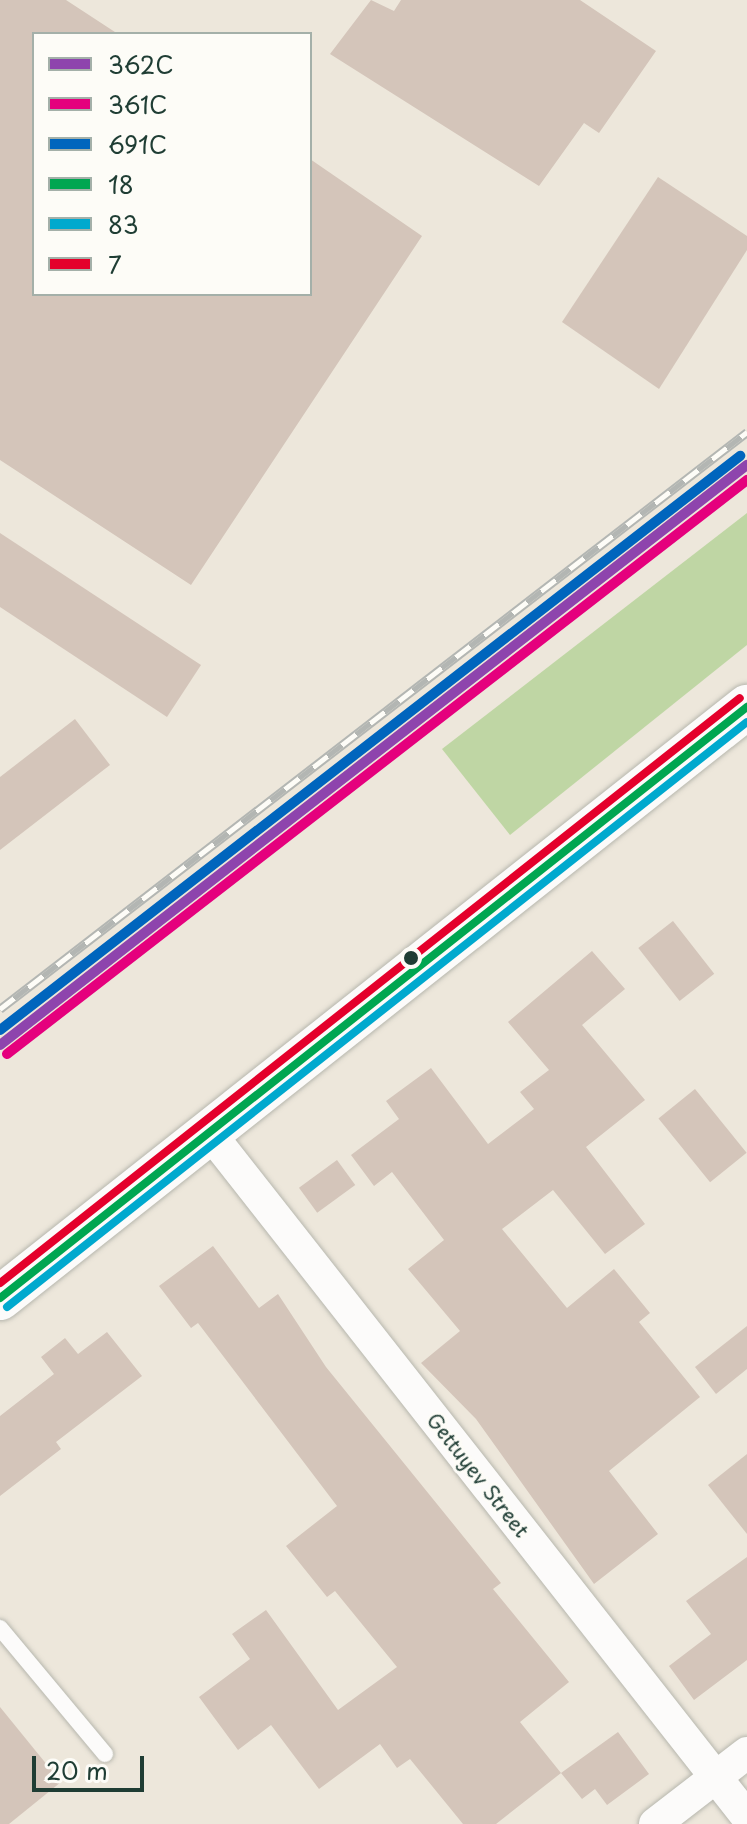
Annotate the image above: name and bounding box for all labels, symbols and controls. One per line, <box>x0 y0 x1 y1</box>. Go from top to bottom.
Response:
legend <box>32 32 312 296</box>
text: 362С <box>108 46 174 82</box>
text: 361С <box>108 86 168 122</box>
text: 691С <box>108 126 167 162</box>
text: 18 <box>108 166 134 202</box>
text: 83 <box>108 206 138 242</box>
text: 7 <box>108 246 122 282</box>
unlabelled marker <box>403 950 419 966</box>
street label: Gettuyev Street <box>422 1408 534 1542</box>
scale bar <box>36 1740 148 1790</box>
text: 20 m <box>46 1752 108 1788</box>

